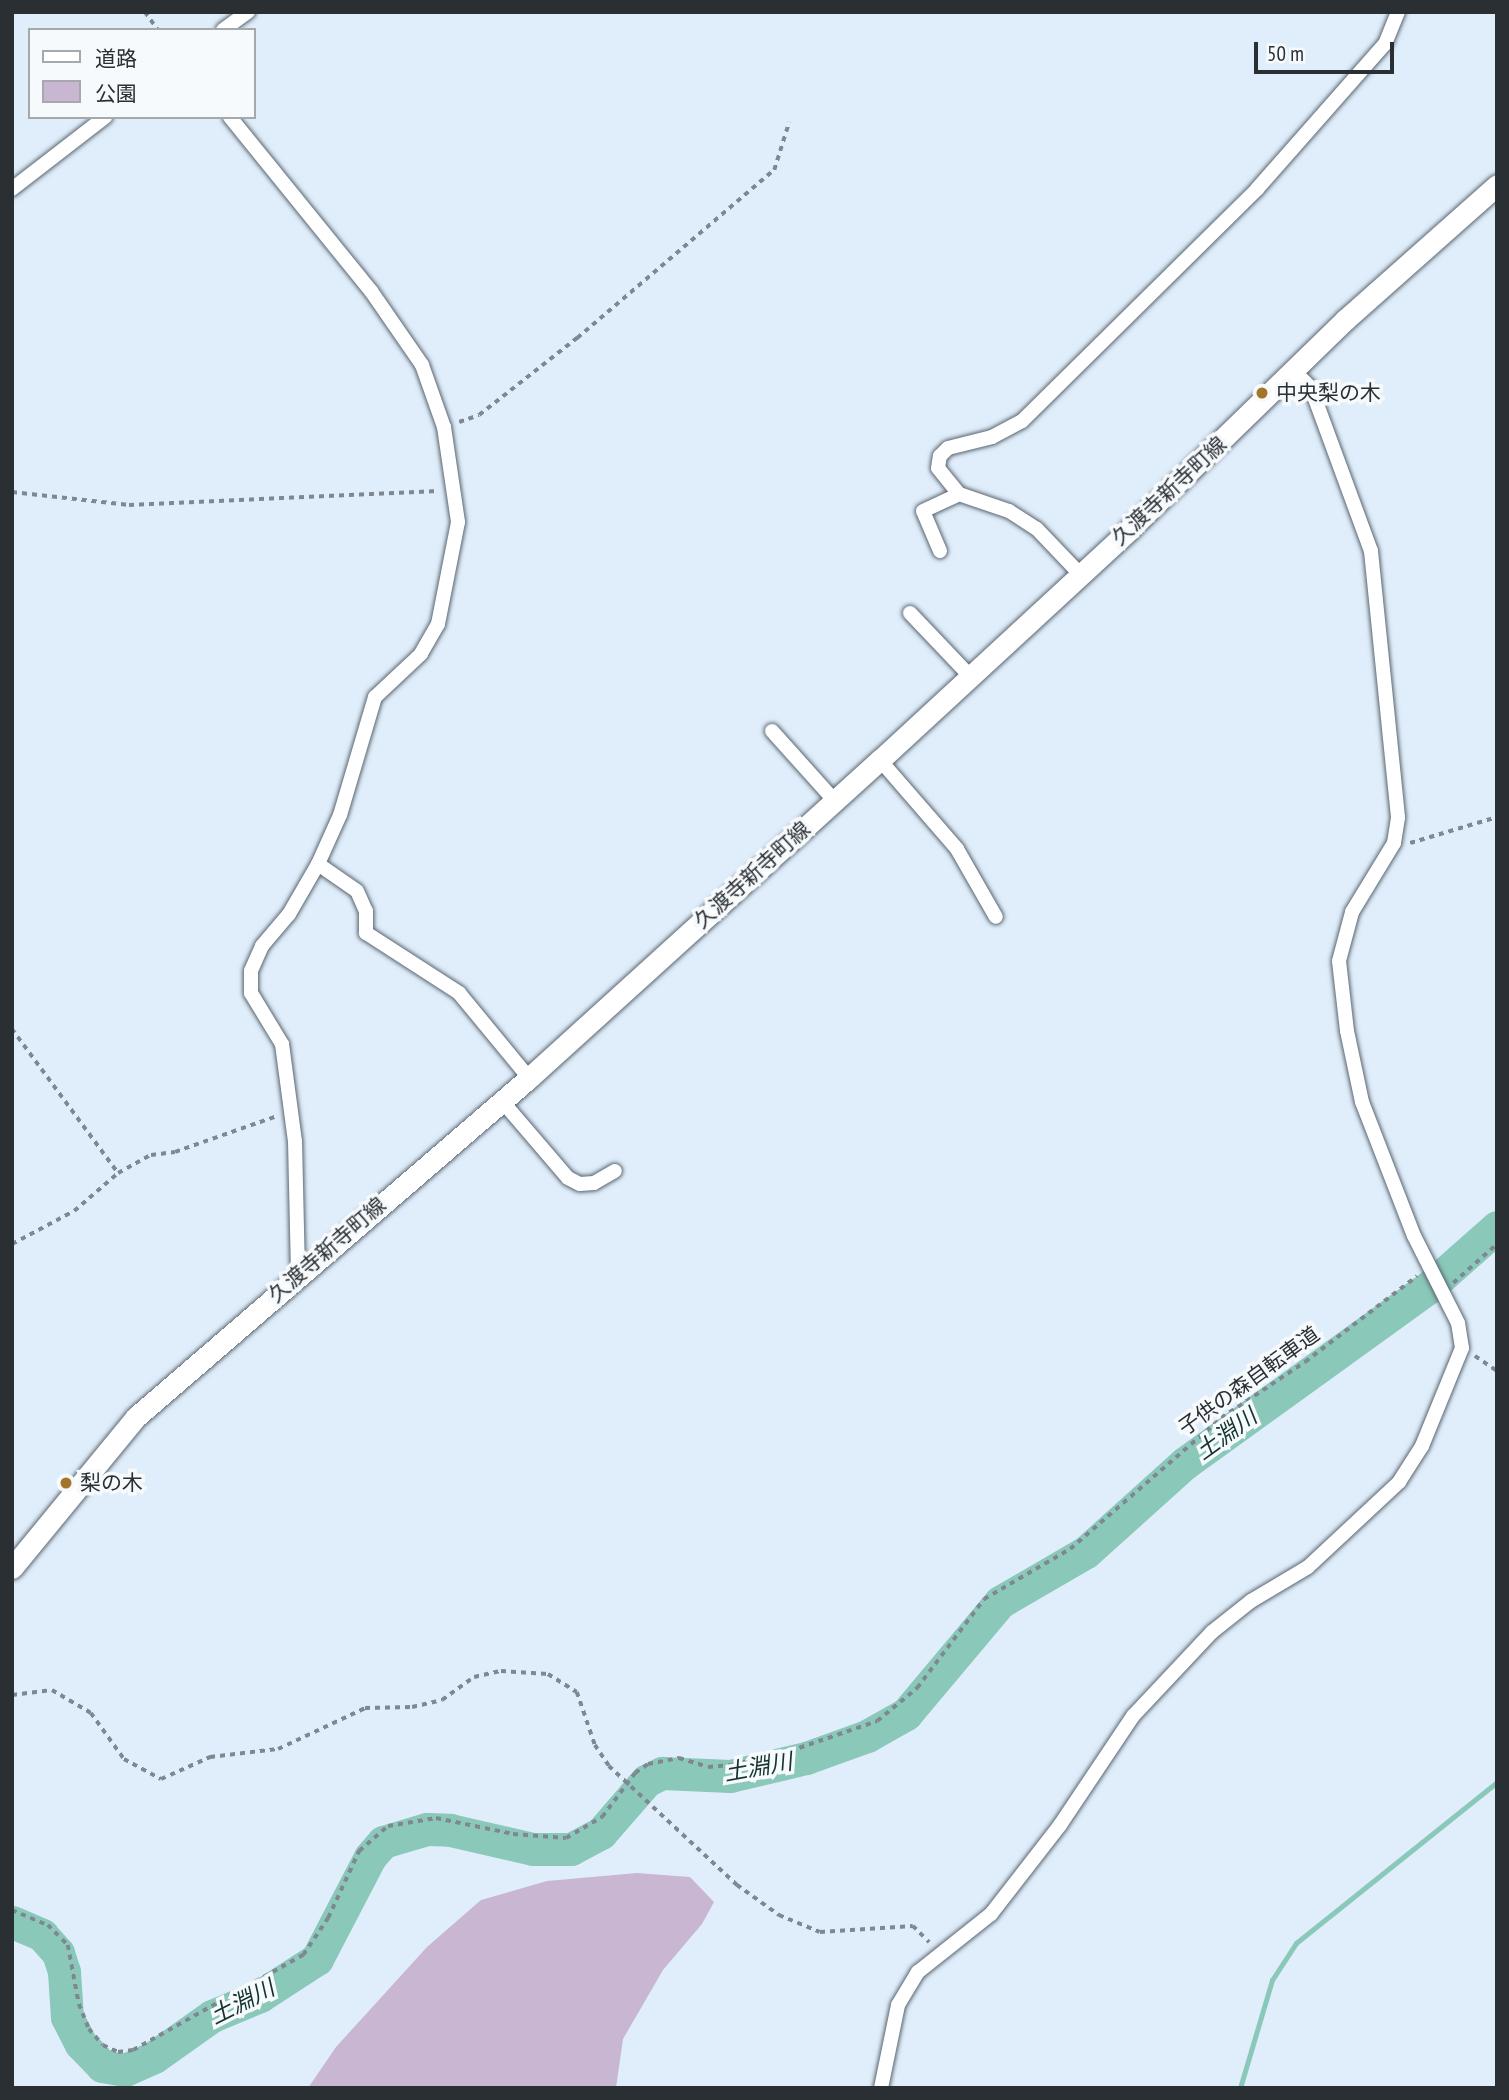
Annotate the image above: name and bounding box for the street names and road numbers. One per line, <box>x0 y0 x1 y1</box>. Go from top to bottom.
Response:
street label: 久渡寺新寺町線 <box>1107 432 1231 550</box>
street label: 久渡寺新寺町線 <box>689 816 815 934</box>
street label: 久渡寺新寺町線 <box>263 1192 391 1308</box>
street label: 子供の森自転車道 <box>1174 1321 1324 1441</box>

